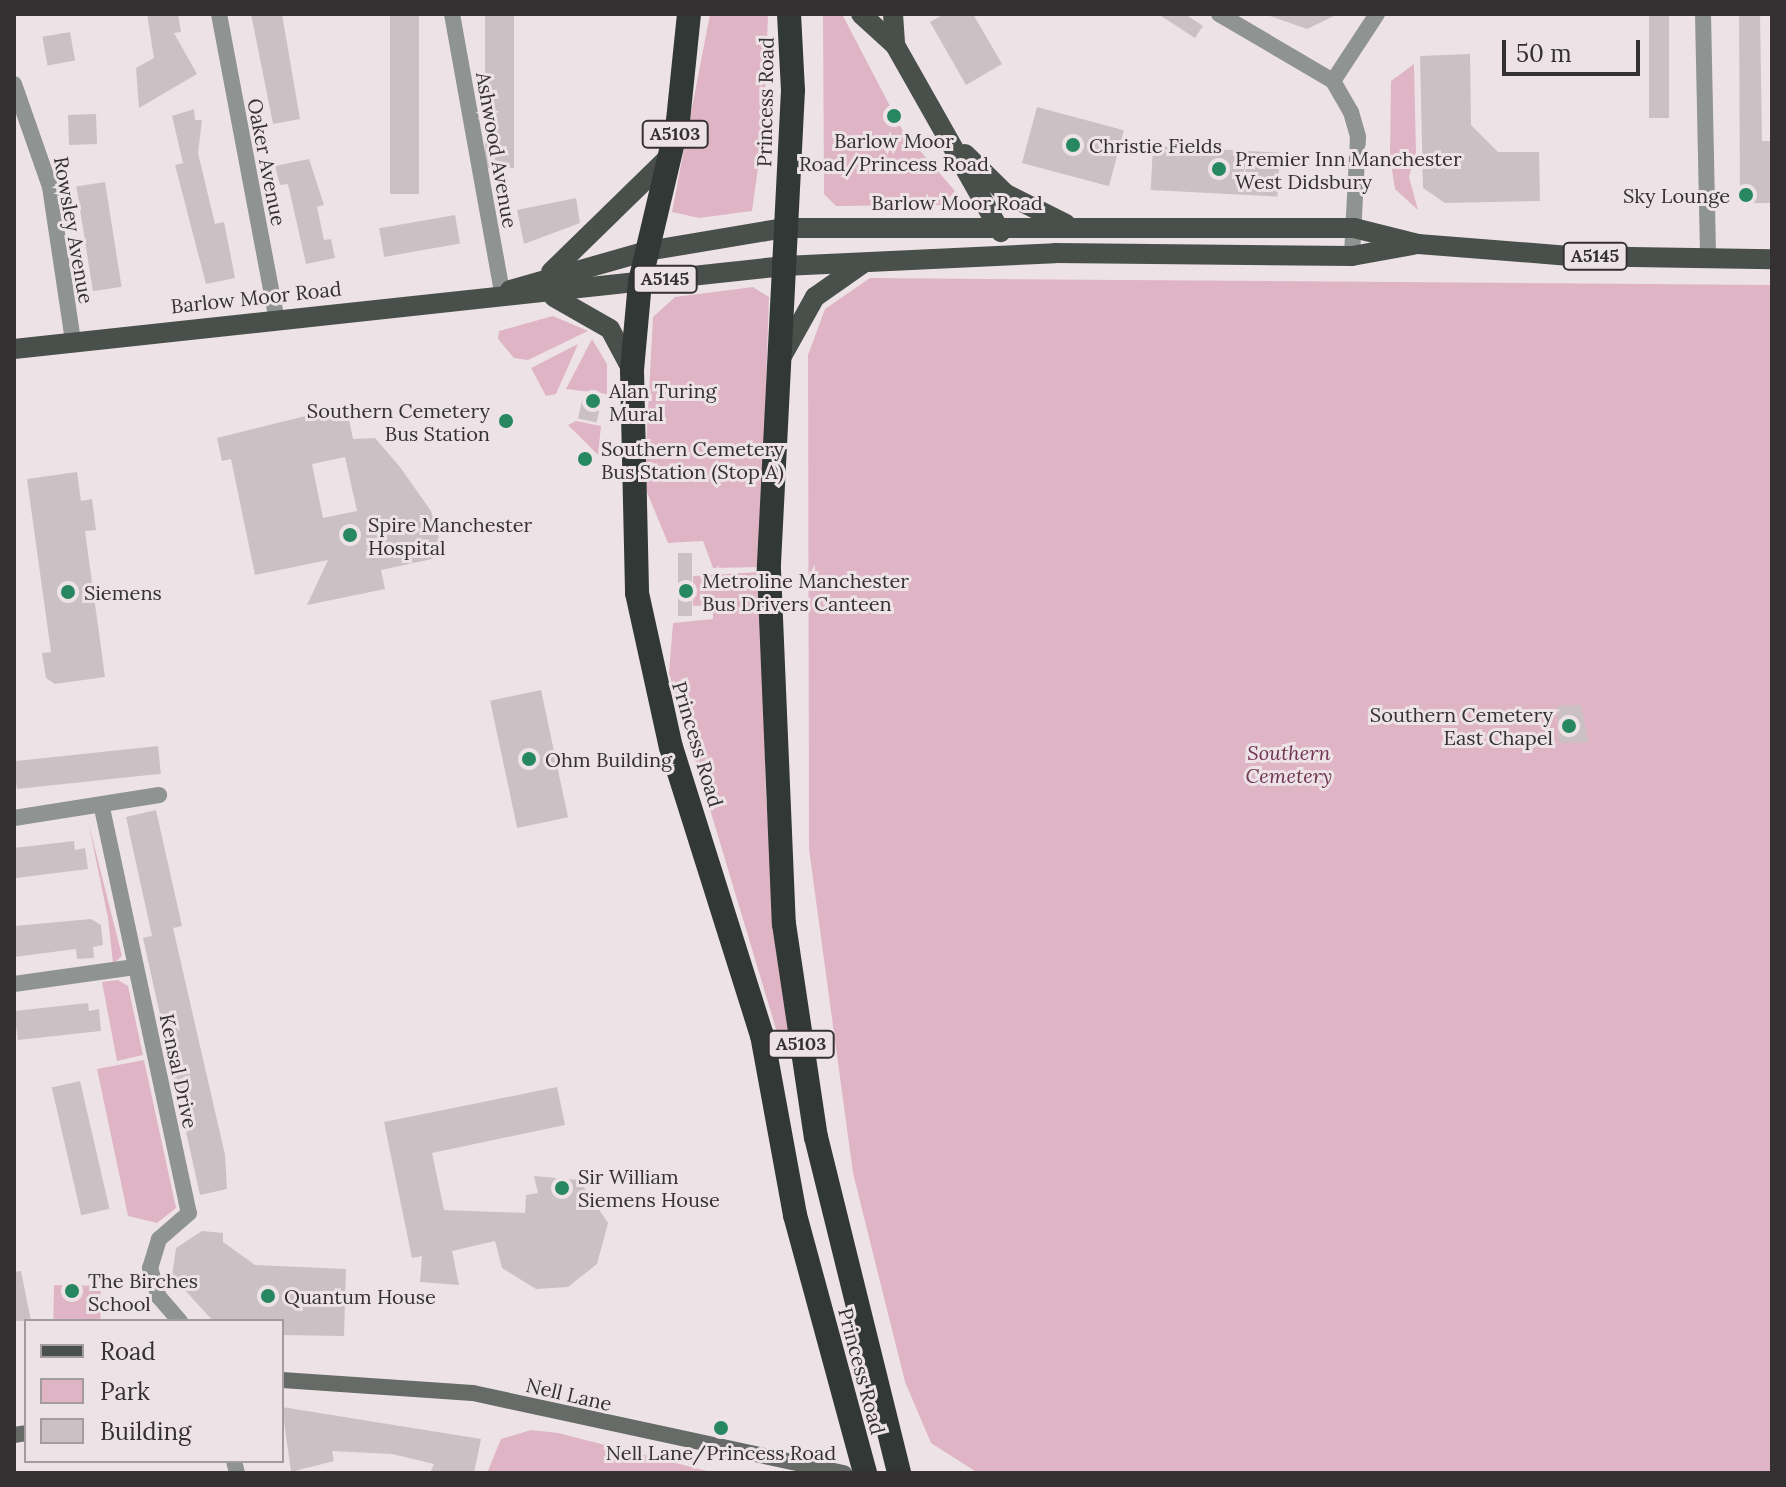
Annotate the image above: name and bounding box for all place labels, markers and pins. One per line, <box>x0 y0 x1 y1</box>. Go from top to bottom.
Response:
marker: Barlow Moor Road/Princess Road <box>885 107 903 125</box>
place label: Barlow Moor Road/Princess Road <box>799 128 989 175</box>
place label: Christie Fields <box>1089 133 1222 157</box>
marker: Christie Fields <box>1064 136 1082 154</box>
place label: Premier Inn Manchester West Didsbury <box>1235 146 1462 193</box>
marker: Premier Inn Manchester West Didsbury <box>1210 160 1228 178</box>
place label: Sky Lounge <box>1623 183 1730 207</box>
marker: Sky Lounge <box>1737 186 1755 204</box>
place label: Alan Turing Mural <box>609 378 717 425</box>
marker: Alan Turing Mural <box>584 392 602 410</box>
place label: Southern Cemetery Bus Station <box>307 398 490 445</box>
marker: Southern Cemetery Bus Station <box>497 412 515 430</box>
place label: Southern Cemetery Bus Station (Stop A) <box>601 436 784 483</box>
marker: Southern Cemetery Bus Station (Stop A) <box>576 450 594 468</box>
place label: Spire Manchester Hospital <box>368 512 532 559</box>
marker: Spire Manchester Hospital <box>339 524 361 546</box>
place label: Metroline Manchester Bus Drivers Canteen <box>702 568 909 615</box>
place label: Siemens <box>84 580 162 604</box>
marker: Metroline Manchester Bus Drivers Canteen <box>677 582 695 600</box>
marker: Siemens <box>59 583 77 601</box>
place label: Southern Cemetery East Chapel <box>1370 702 1553 749</box>
marker: Southern Cemetery East Chapel <box>1560 717 1578 735</box>
place label: Ohm Building <box>545 747 672 771</box>
marker: Ohm Building <box>520 750 538 768</box>
place label: Sir William Siemens House <box>578 1164 720 1211</box>
marker: Sir William Siemens House <box>553 1179 571 1197</box>
place label: The Birches School <box>88 1268 198 1315</box>
marker: The Birches School <box>63 1282 81 1300</box>
place label: Quantum House <box>284 1284 436 1308</box>
marker: Quantum House <box>259 1287 277 1305</box>
marker: Nell Lane/Princess Road <box>712 1419 730 1437</box>
place label: Nell Lane/Princess Road <box>606 1440 836 1464</box>

